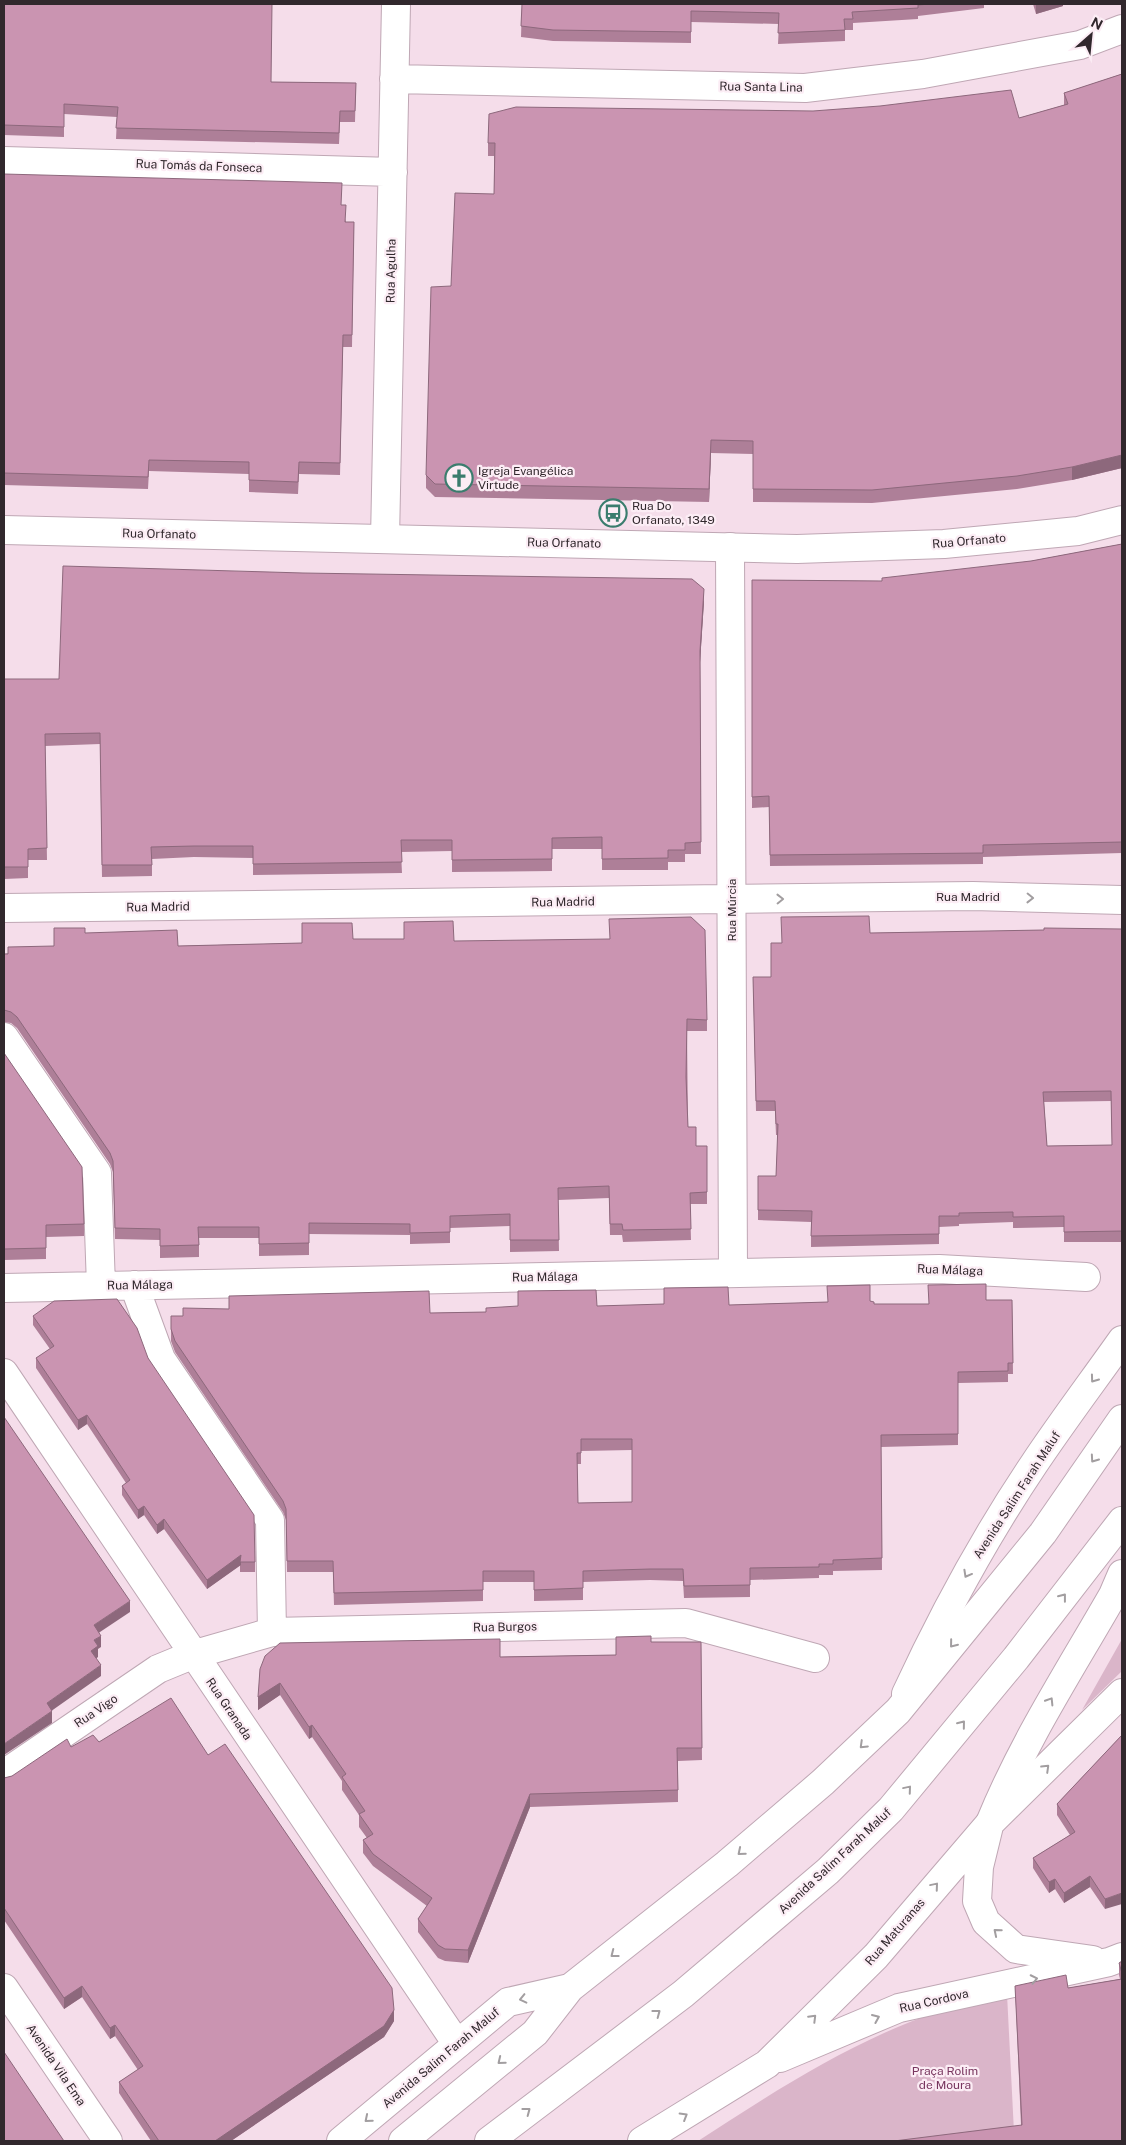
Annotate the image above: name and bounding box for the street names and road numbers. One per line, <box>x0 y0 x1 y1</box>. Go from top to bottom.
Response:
street label: Rua Santa Lina <box>719 79 803 95</box>
street label: Rua Tomás da Fonseca <box>135 157 263 175</box>
street label: Rua Agulha <box>383 239 399 303</box>
street label: Rua Orfanato <box>122 526 196 542</box>
street label: Rua Orfanato <box>931 531 1007 551</box>
street label: Rua Orfanato <box>527 535 601 551</box>
street label: Rua Múrcia <box>725 879 739 941</box>
street label: Rua Madrid <box>936 890 1000 904</box>
street label: Rua Madrid <box>531 894 595 910</box>
street label: Rua Madrid <box>126 899 190 915</box>
street label: Rua Málaga <box>917 1262 983 1278</box>
street label: Rua Málaga <box>512 1269 578 1285</box>
street label: Rua Málaga <box>107 1277 173 1293</box>
street label: Avenida Salim Farah Maluf <box>971 1429 1063 1561</box>
street label: Rua Burgos <box>473 1619 537 1635</box>
street label: Rua Granada <box>203 1675 255 1743</box>
street label: Rua Vigo <box>72 1691 121 1731</box>
street label: Avenida Salim Farah Maluf <box>776 1805 894 1917</box>
street label: Rua Maturanas <box>862 1896 928 1968</box>
street label: Rua Cordova <box>898 1986 970 2016</box>
street label: Avenida Salim Farah Maluf <box>380 2005 503 2111</box>
street label: Avenida Vila Ema <box>24 2022 88 2108</box>

